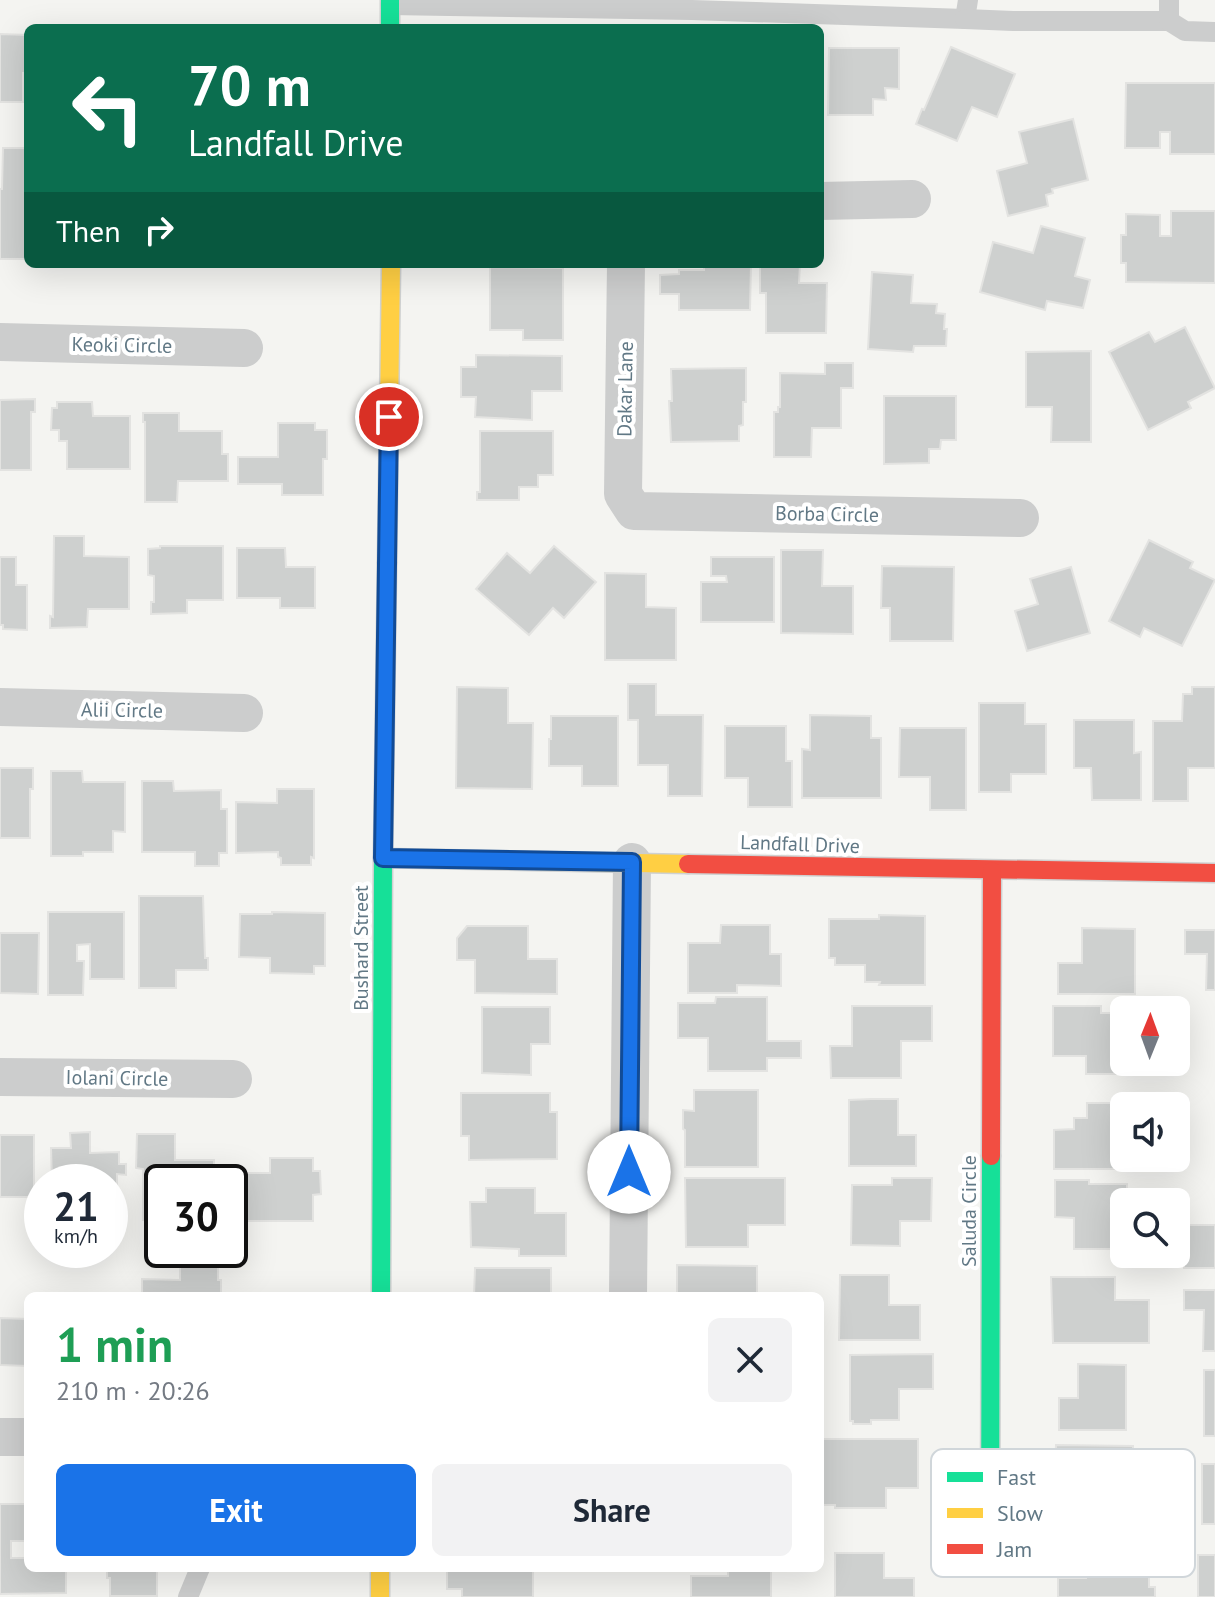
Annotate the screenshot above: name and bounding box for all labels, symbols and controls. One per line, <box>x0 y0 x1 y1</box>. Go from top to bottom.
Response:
text: 70 m <box>188 49 311 121</box>
icon: left <box>56 56 160 160</box>
text: Landfall Drive <box>188 119 403 166</box>
icon: right <box>137 208 181 252</box>
text: Then <box>56 211 121 250</box>
street label: Keoki Circle <box>71 331 173 359</box>
street label: Dakar Lane <box>611 341 639 437</box>
pin <box>355 383 423 451</box>
icon: arrive <box>367 395 411 439</box>
street label: Borba Circle <box>775 500 879 528</box>
street label: Alii Circle <box>81 696 163 724</box>
street label: Landfall Drive <box>740 829 860 859</box>
street label: Bushard Street <box>348 885 374 1011</box>
north arrow <box>1110 996 1190 1076</box>
map controls <box>1110 996 1190 1268</box>
street label: Iolani Circle <box>66 1064 168 1092</box>
button: sound <box>1110 1092 1190 1172</box>
position arrow <box>587 1130 671 1214</box>
street label: Saluda Circle <box>956 1155 982 1267</box>
speed limit sign: 30 <box>144 1164 248 1268</box>
text: 21 <box>53 1180 99 1232</box>
button: search <box>1110 1188 1190 1268</box>
text: km/h <box>54 1223 98 1249</box>
text: 1 min <box>56 1313 173 1375</box>
button: close <box>708 1318 792 1402</box>
text: 210 m · 20:26 <box>56 1374 210 1407</box>
legend <box>931 1449 1195 1577</box>
text: Fast <box>997 1463 1037 1491</box>
button: Exit <box>56 1464 416 1556</box>
button: Share <box>432 1464 792 1556</box>
text: Slow <box>997 1499 1043 1527</box>
text: Jam <box>996 1535 1032 1563</box>

